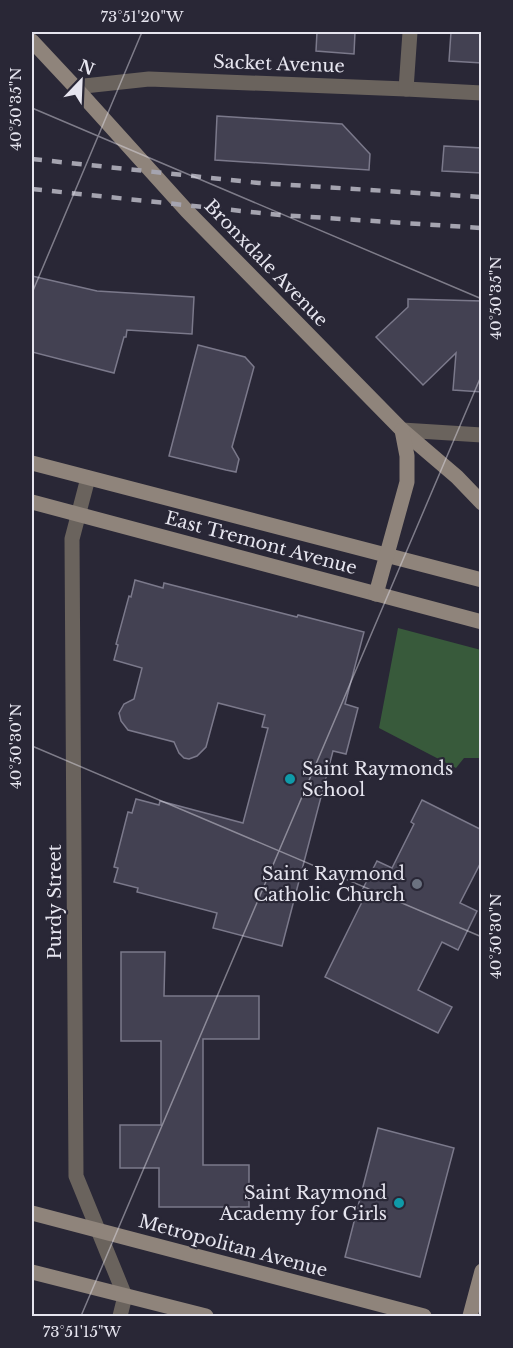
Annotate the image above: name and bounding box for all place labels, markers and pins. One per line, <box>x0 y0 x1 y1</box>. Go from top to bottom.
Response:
place label: Saint Raymonds School <box>302 758 453 801</box>
marker: Saint Raymonds School <box>283 772 297 786</box>
place label: Saint Raymond Catholic Church <box>254 863 405 906</box>
marker: Saint Raymond Catholic Church <box>410 877 424 891</box>
place label: Saint Raymond Academy for Girls <box>219 1182 387 1225</box>
marker: Saint Raymond Academy for Girls <box>392 1196 406 1210</box>

